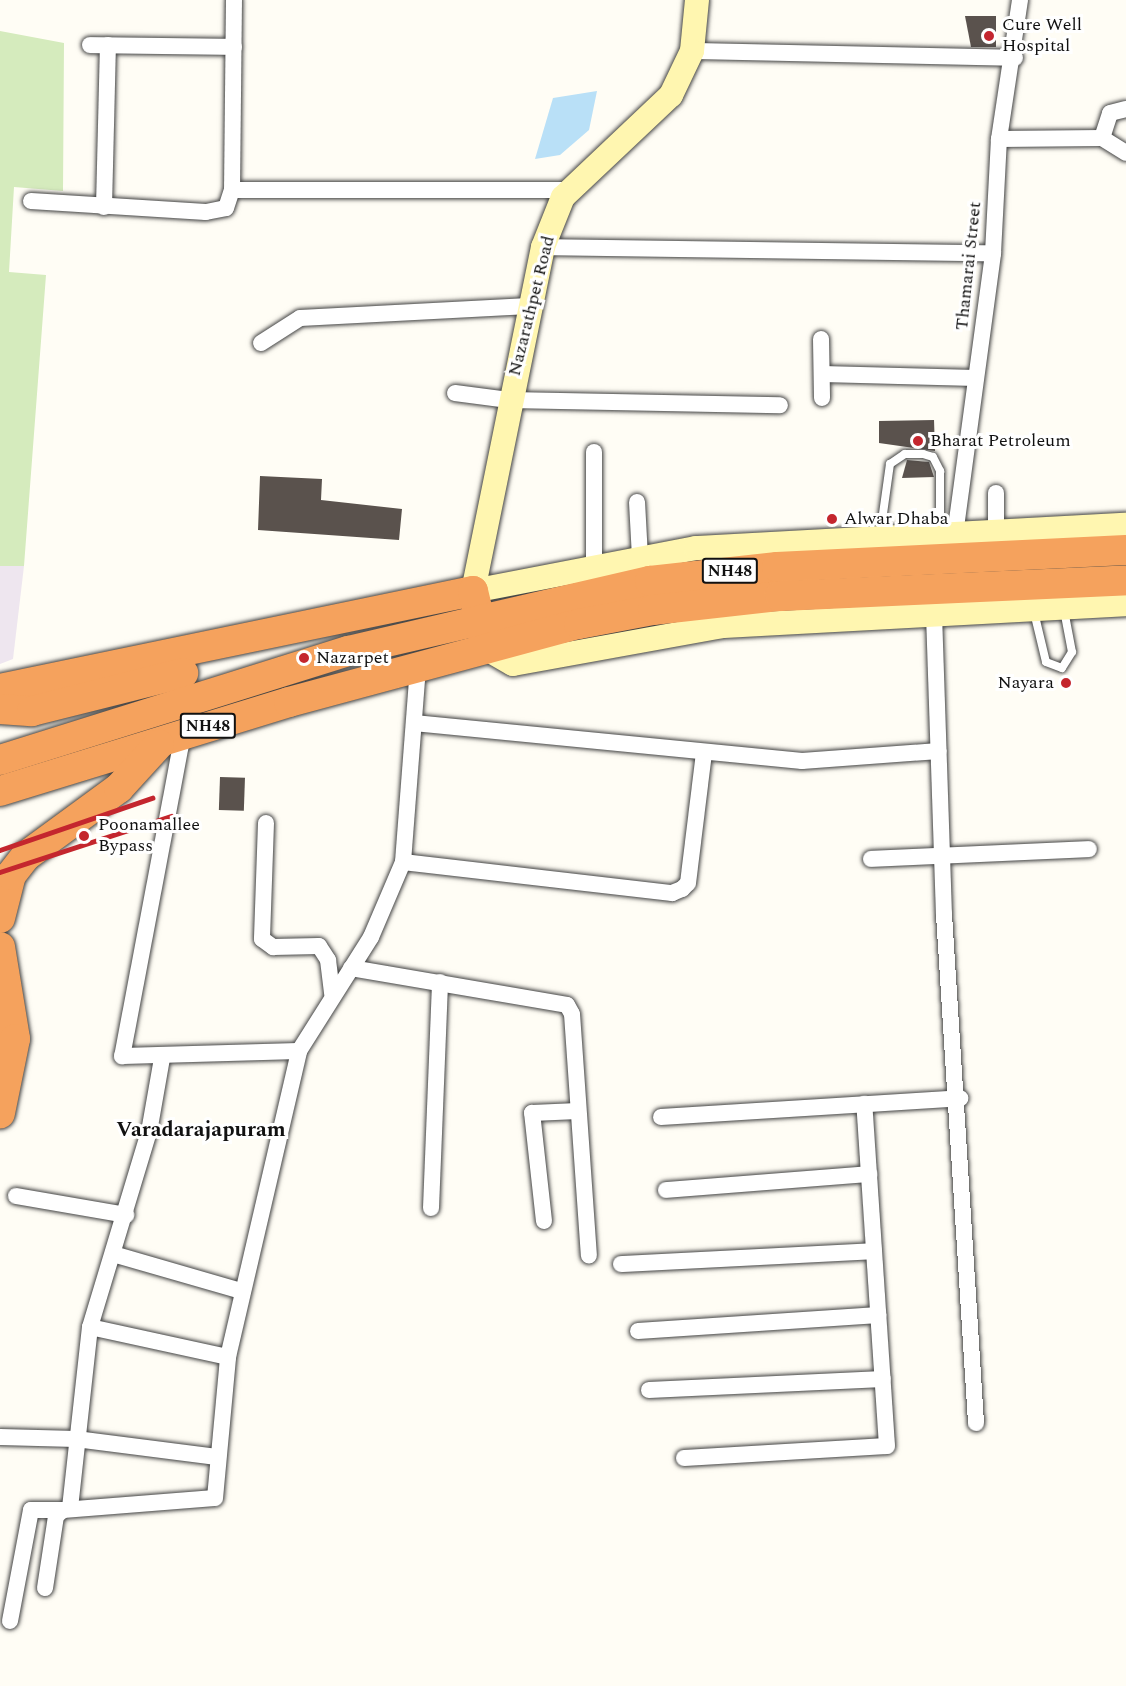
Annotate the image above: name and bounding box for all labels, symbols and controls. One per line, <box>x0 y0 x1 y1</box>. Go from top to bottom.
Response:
place label: Cure Well Hospital <box>1002 15 1082 57</box>
marker: Cure Well Hospital <box>980 27 998 45</box>
street label: Thamarai Street <box>952 201 986 331</box>
street label: Nazarathpet Road <box>504 234 560 378</box>
place label: Bharat Petroleum <box>930 430 1071 452</box>
marker: Bharat Petroleum <box>911 434 925 448</box>
place label: Alwar Dhaba <box>844 508 949 530</box>
marker: Alwar Dhaba <box>825 512 839 526</box>
road number: NH48 <box>702 558 758 584</box>
place label: Nazarpet <box>316 647 389 669</box>
marker: Nazarpet <box>297 651 311 665</box>
place label: Nayara <box>998 672 1054 694</box>
marker: Nayara <box>1059 676 1073 690</box>
road number: NH48 <box>180 713 236 739</box>
place label: Poonamallee Bypass <box>98 815 200 858</box>
marker: Poonamallee Bypass <box>75 827 93 845</box>
district label: Varadarajapuram <box>116 1117 286 1143</box>

